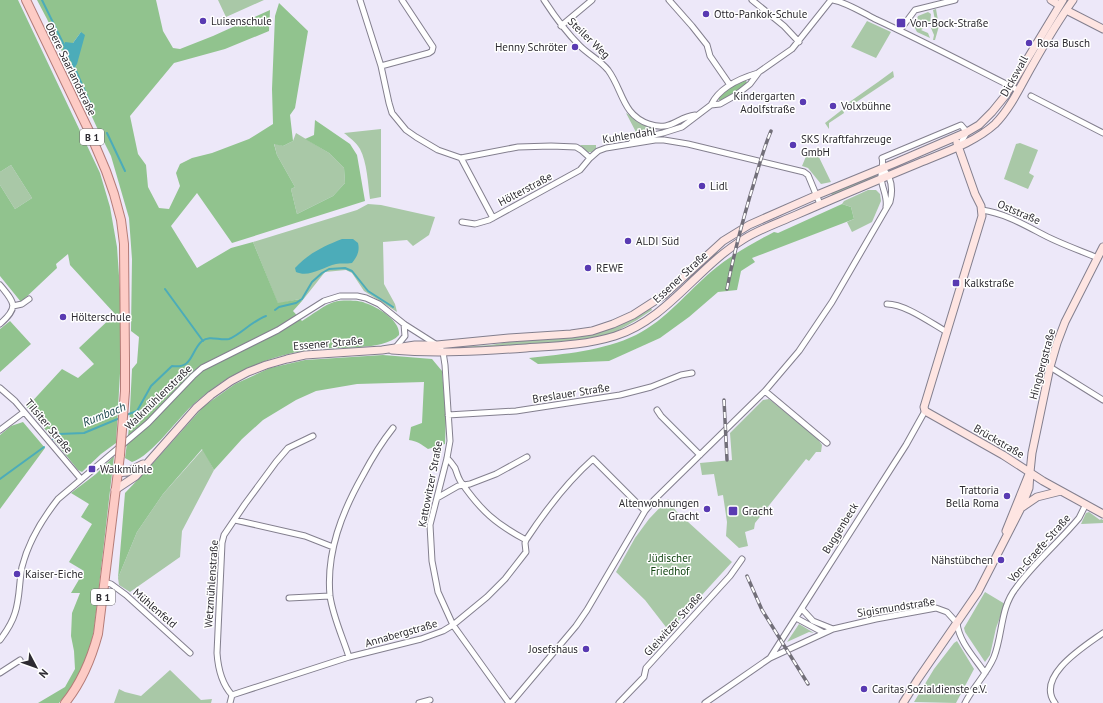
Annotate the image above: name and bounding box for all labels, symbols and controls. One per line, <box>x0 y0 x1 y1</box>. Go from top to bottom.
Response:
place label: Otto-Pankok-Schule <box>714 7 808 21</box>
marker: Otto-Pankok-Schule <box>701 9 711 19</box>
place label: Luisenschule <box>211 14 272 28</box>
street label: Steiler Weg <box>565 14 613 62</box>
marker: Luisenschule <box>198 16 208 26</box>
place label: Von-Bock-Straße <box>909 16 989 30</box>
marker: Von-Bock-Straße <box>895 17 907 29</box>
street label: Obere Saarlandstraße <box>42 20 100 118</box>
place label: Rosa Busch <box>1037 36 1090 50</box>
marker: Rosa Busch <box>1024 38 1034 48</box>
place label: Henny Schröter <box>495 40 567 54</box>
marker: Henny Schröter <box>570 42 580 52</box>
street label: Dickswall <box>997 52 1031 99</box>
place label: Kindergarten Adolfstraße <box>733 89 795 116</box>
marker: Kindergarten Adolfstraße <box>798 97 808 107</box>
place label: Volxbühne <box>840 99 891 113</box>
marker: Volxbühne <box>828 101 838 111</box>
street label: Kuhlendahl <box>601 124 657 146</box>
road number: B 1 <box>80 129 104 145</box>
place label: SKS Kraftfahrzeuge GmbH <box>801 132 892 159</box>
marker: SKS Kraftfahrzeuge GmbH <box>788 140 798 150</box>
street label: Hölterstraße <box>496 169 555 209</box>
place label: Lidl <box>710 179 729 193</box>
marker: Lidl <box>697 181 707 191</box>
street label: Oststraße <box>995 197 1043 228</box>
place label: ALDI Süd <box>636 234 679 248</box>
marker: ALDI Süd <box>623 236 633 246</box>
street label: Essener Straße <box>650 248 711 306</box>
place label: REWE <box>596 261 624 275</box>
marker: REWE <box>583 263 593 273</box>
place label: Kalkstraße <box>964 276 1014 290</box>
marker: Kalkstraße <box>951 278 961 288</box>
place label: Hölterschule <box>71 310 131 324</box>
marker: Hölterschule <box>58 312 68 322</box>
street label: Hingbergstraße <box>1026 326 1058 401</box>
street label: Essener Straße <box>293 333 364 353</box>
street label: Walkmühlenstraße <box>122 361 195 433</box>
street label: Breslauer Straße <box>531 380 611 406</box>
street label: Tilsiter Straße <box>22 396 76 456</box>
water label: Rumbach <box>80 399 128 429</box>
street label: Brückstraße <box>971 421 1027 461</box>
street label: Kattowitzer Straße <box>415 439 445 528</box>
place label: Walkmühle <box>100 462 153 476</box>
marker: Walkmühle <box>87 464 97 474</box>
place label: Trattoria Bella Roma <box>946 483 999 510</box>
marker: Trattoria Bella Roma <box>1002 491 1012 501</box>
place label: Altenwohnungen Gracht <box>619 496 699 523</box>
street label: Buggenbeck <box>819 499 862 556</box>
marker: Altenwohnungen Gracht <box>702 504 712 514</box>
place label: Gracht <box>742 504 773 518</box>
marker: Gracht <box>727 505 739 517</box>
street label: Von-Graefe-Straße <box>1004 511 1074 586</box>
street label: Wetzmühlenstraße <box>201 539 221 628</box>
park label: Jüdischer Friedhof <box>648 551 692 578</box>
place label: Nähstübchen <box>931 553 993 567</box>
marker: Nähstübchen <box>996 555 1006 565</box>
place label: Kaiser-Eiche <box>25 567 84 581</box>
marker: Kaiser-Eiche <box>12 569 22 579</box>
street label: Mühlenfeld <box>130 585 180 631</box>
road number: B 1 <box>91 589 115 605</box>
street label: Gleiwitzer Straße <box>641 589 706 659</box>
street label: Sigismundstraße <box>856 594 936 620</box>
street label: Annabergstraße <box>363 616 439 650</box>
place label: Josefshaus <box>528 642 578 656</box>
marker: Josefshaus <box>581 644 591 654</box>
north arrow <box>16 647 56 687</box>
text: N <box>36 666 51 681</box>
place label: Caritas Sozialdienste e.V. <box>872 682 987 696</box>
marker: Caritas Sozialdienste e.V. <box>859 684 869 694</box>

